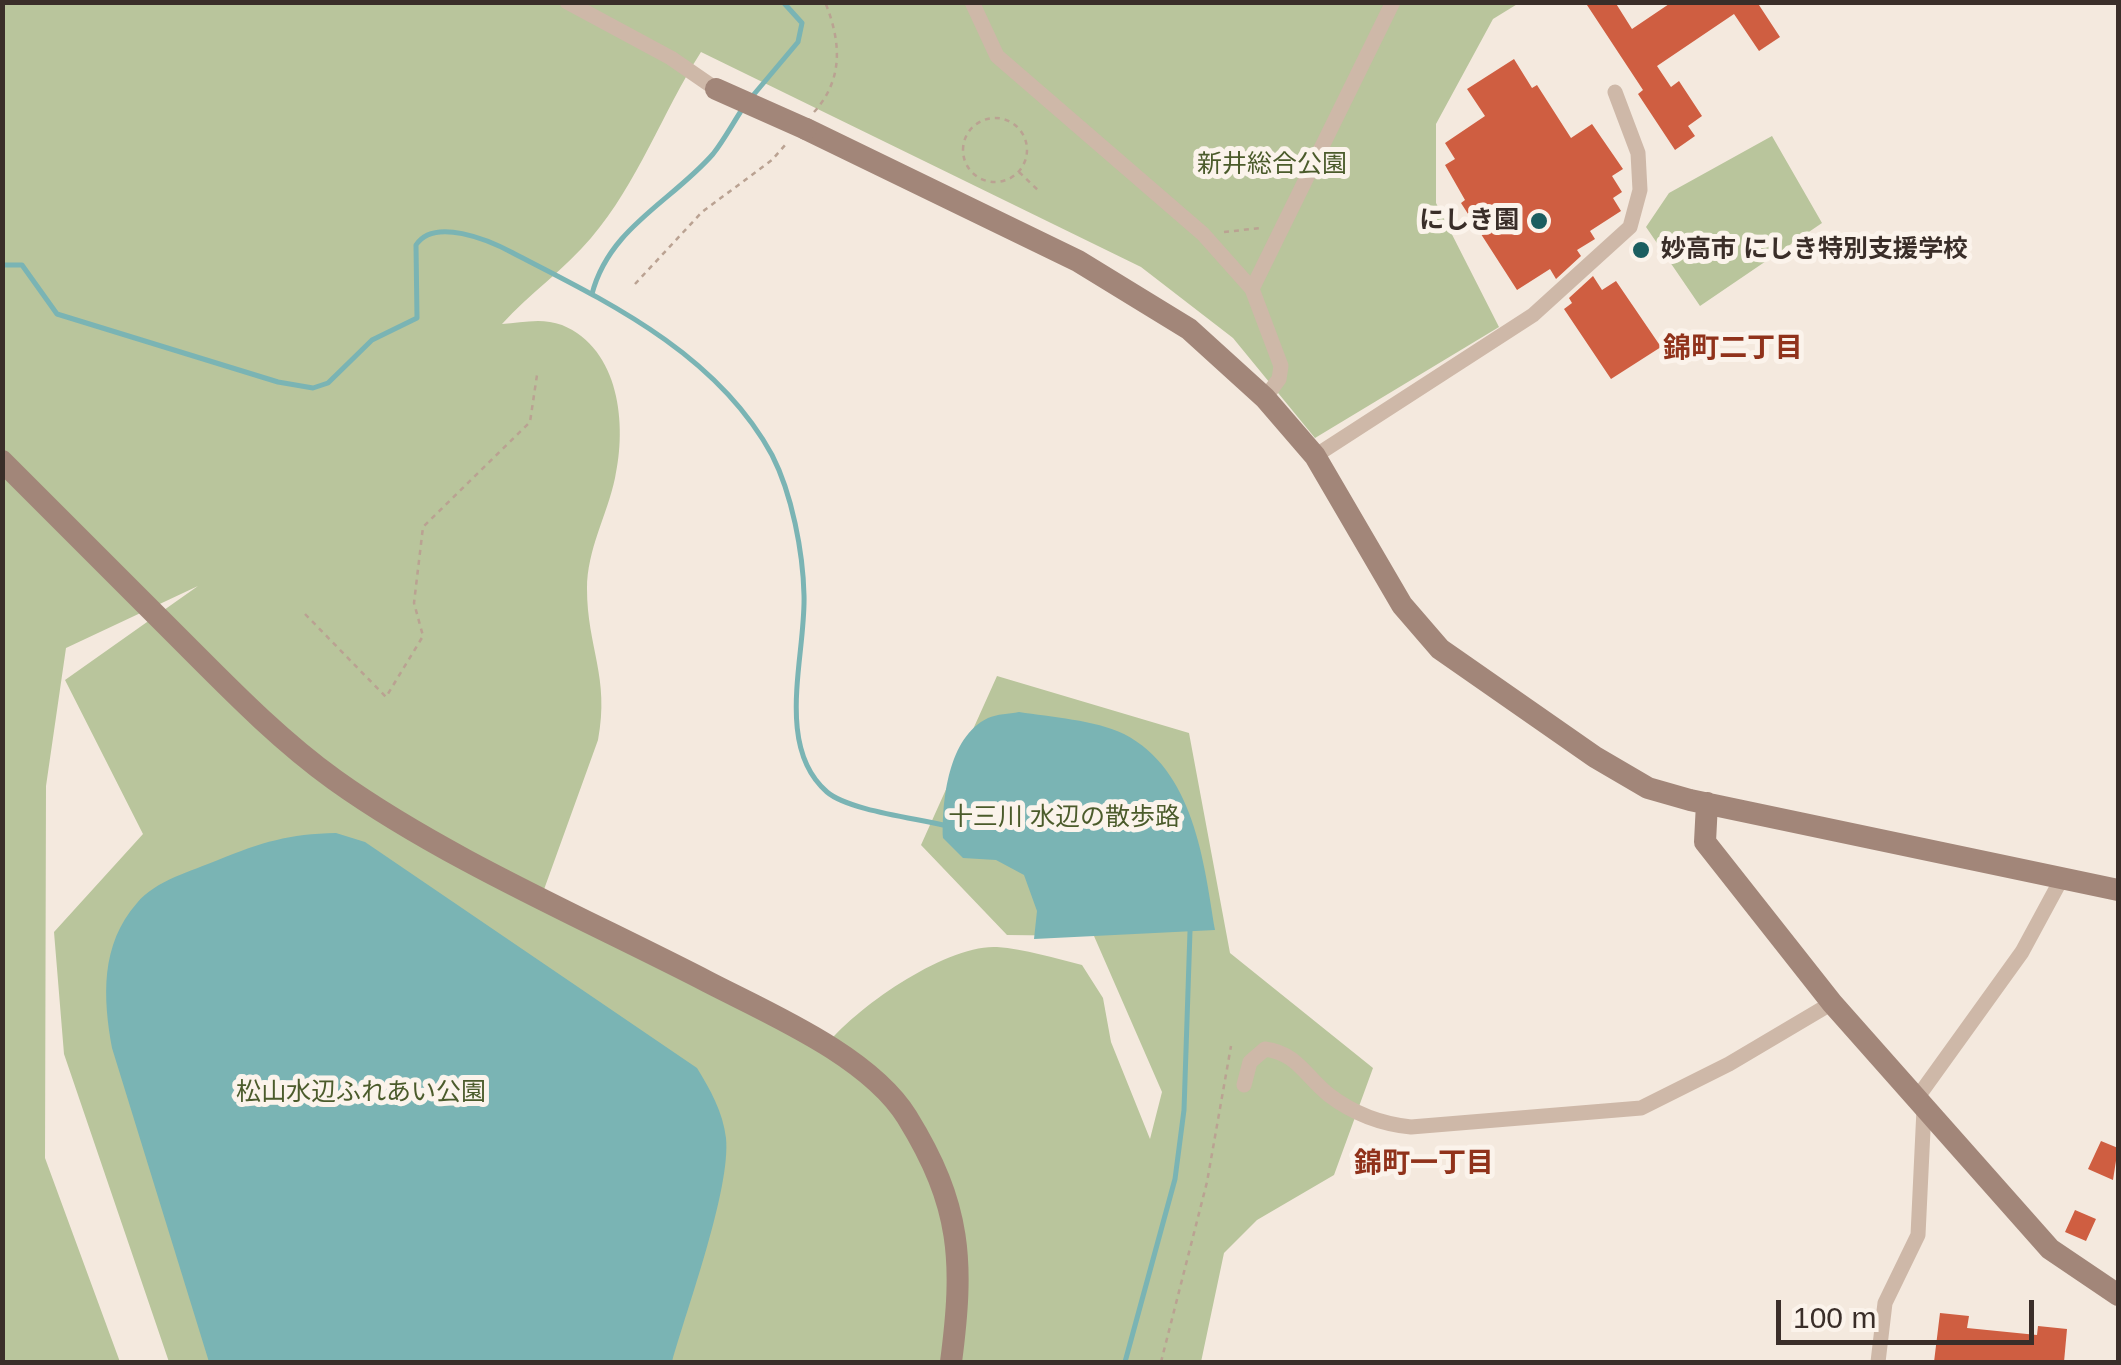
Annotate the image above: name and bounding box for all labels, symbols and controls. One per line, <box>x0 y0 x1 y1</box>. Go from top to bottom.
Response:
park label: 新井総合公園 <box>1197 150 1347 180</box>
place label: にしき園 <box>1419 206 1519 236</box>
marker: にしき園 <box>1528 210 1550 232</box>
place label: 妙高市 にしき特別支援学校 <box>1661 235 1968 265</box>
marker: 妙高市 にしき特別支援学校 <box>1630 239 1652 261</box>
district label: 錦町二丁目 <box>1663 332 1803 366</box>
park label: 十三川 水辺の散歩路 <box>948 803 1180 833</box>
park label: 松山水辺ふれあい公園 <box>236 1078 486 1108</box>
district label: 錦町一丁目 <box>1354 1147 1494 1181</box>
scale bar <box>1781 1280 2038 1342</box>
text: 100 m <box>1793 1301 1876 1334</box>

